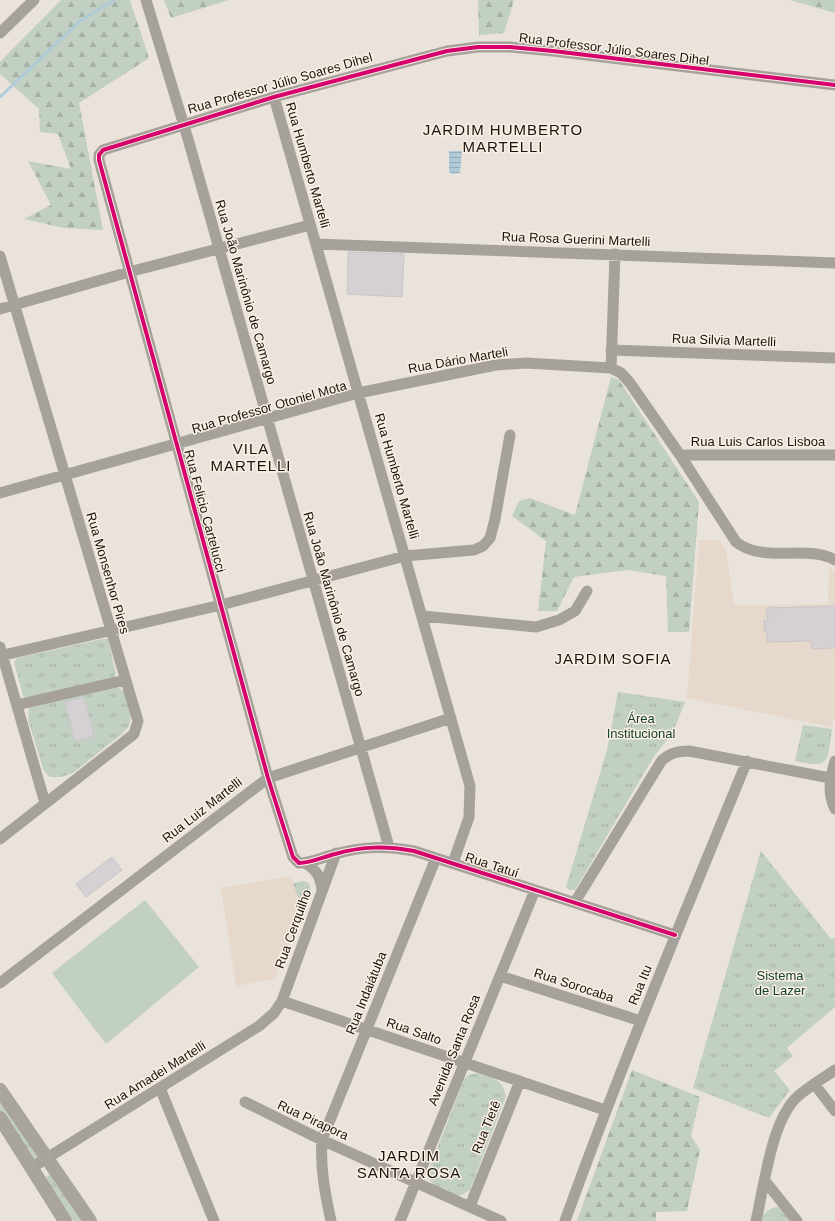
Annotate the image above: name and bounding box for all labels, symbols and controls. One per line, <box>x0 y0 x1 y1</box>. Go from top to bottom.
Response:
street label: Rua Professor Júlio Soares Dihel <box>518 30 710 68</box>
street label: Rua Professor Júlio Soares Dihel <box>186 49 374 117</box>
street label: Rua Humberto Martelli <box>283 100 333 230</box>
district label: JARDIM HUMBERTO MARTELLI <box>423 121 583 155</box>
street label: Rua João Marinônio de Camargo <box>212 198 280 386</box>
street label: Rua Rosa Guerini Martelli <box>501 229 651 249</box>
street label: Rua Silvia Martelli <box>672 331 776 349</box>
street label: Rua Dário Marteli <box>407 344 509 376</box>
street label: Rua Professor Otoniel Mota <box>190 377 349 436</box>
street label: Rua Humberto Martelli <box>372 411 422 541</box>
street label: Rua Luis Carlos Lisboa <box>691 434 826 449</box>
district label: VILA MARTELLI <box>210 440 292 474</box>
street label: Rua Felicio Cartelucci <box>181 448 229 574</box>
street label: Rua João Marinônio de Camargo <box>300 510 368 698</box>
street label: Rua Monsenhor Pires <box>83 511 133 636</box>
district label: JARDIM SOFIA <box>554 650 672 667</box>
park label: Área Institucional <box>607 711 675 741</box>
street label: Rua Luiz Martelli <box>159 774 245 846</box>
street label: Rua Tatuí <box>463 849 521 881</box>
street label: Rua Cerquilho <box>272 887 314 971</box>
street label: Rua Indaiátuba <box>343 949 390 1037</box>
street label: Rua Itu <box>625 963 655 1007</box>
street label: Rua Sorocaba <box>532 965 617 1005</box>
park label: Sistema de Lazer <box>755 968 806 998</box>
street label: Avenida Santa Rosa <box>425 992 483 1108</box>
street label: Rua Salto <box>385 1015 443 1047</box>
street label: Rua Amadei Martelli <box>102 1038 208 1112</box>
street label: Rua Pirapora <box>275 1097 352 1143</box>
street label: Rua Tietê <box>469 1098 503 1156</box>
district label: JARDIM SANTA ROSA <box>357 1147 461 1181</box>

